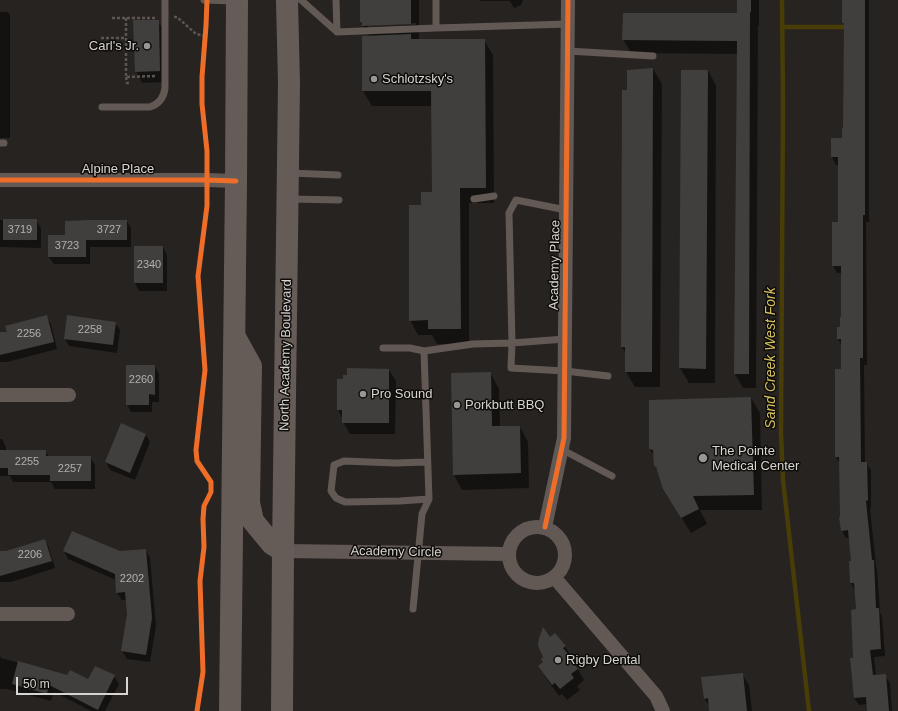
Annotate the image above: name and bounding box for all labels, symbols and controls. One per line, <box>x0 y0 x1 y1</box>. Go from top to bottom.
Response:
place label: Carl's Jr. <box>89 38 139 54</box>
marker: Carl's Jr. <box>142 41 152 51</box>
place label: Schlotzsky's <box>382 71 453 87</box>
marker: Schlotzsky's <box>369 74 379 84</box>
street label: Alpine Place <box>82 161 154 177</box>
street label: Academy Place <box>546 220 564 310</box>
house number: 3719 <box>8 223 32 237</box>
house number: 3727 <box>97 223 121 237</box>
house number: 3723 <box>55 239 79 253</box>
house number: 2340 <box>137 258 161 272</box>
street label: North Academy Boulevard <box>277 279 295 431</box>
water label: Sand Creek West Fork <box>763 287 779 429</box>
house number: 2258 <box>78 323 102 337</box>
house number: 2256 <box>17 327 41 341</box>
house number: 2260 <box>129 373 153 387</box>
place label: Pro Sound <box>371 386 432 402</box>
marker: Pro Sound <box>358 389 368 399</box>
place label: Porkbutt BBQ <box>465 397 544 413</box>
marker: Porkbutt BBQ <box>452 400 462 410</box>
place label: The Pointe Medical Center <box>712 443 799 474</box>
marker: The Pointe Medical Center <box>697 452 709 464</box>
house number: 2255 <box>15 455 39 469</box>
house number: 2257 <box>58 462 82 476</box>
street label: Academy Circle <box>350 543 442 561</box>
house number: 2206 <box>18 548 42 562</box>
house number: 2202 <box>120 572 144 586</box>
place label: Rigby Dental <box>566 652 640 668</box>
marker: Rigby Dental <box>553 655 563 665</box>
scale bar <box>18 669 130 695</box>
text: 50 m <box>23 677 50 691</box>

